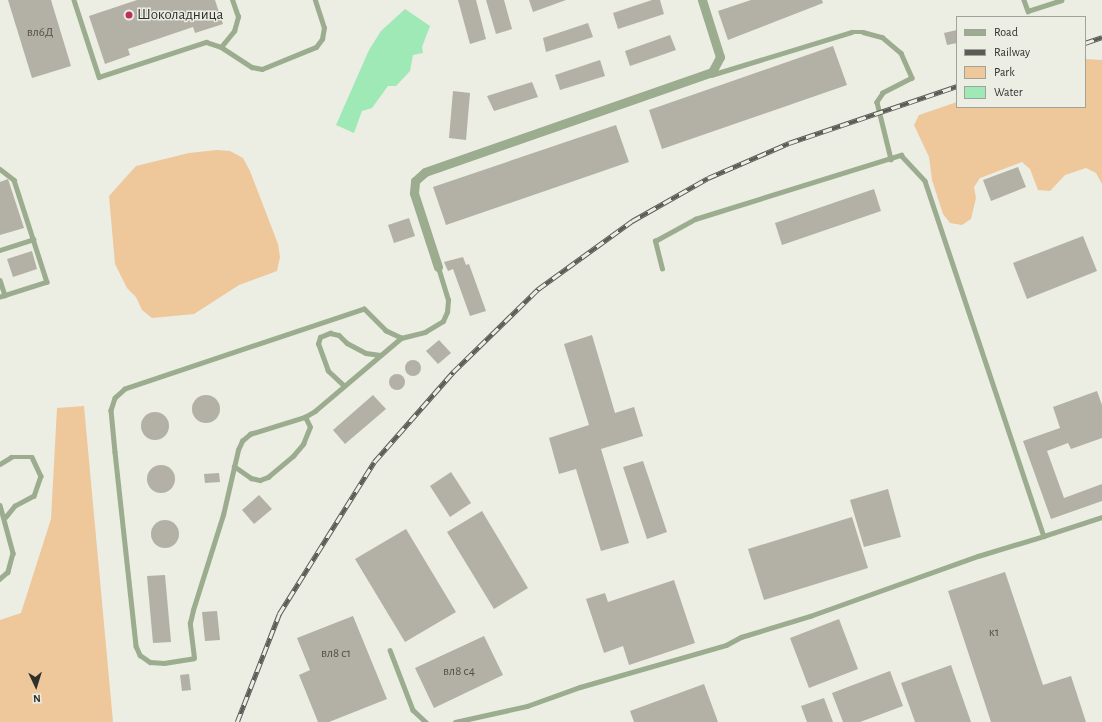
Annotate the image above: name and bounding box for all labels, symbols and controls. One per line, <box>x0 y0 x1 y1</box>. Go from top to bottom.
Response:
place label: Шоколадница <box>137 6 223 24</box>
marker: Шоколадница <box>124 10 134 20</box>
legend <box>956 16 1086 108</box>
house number: вл6Д <box>27 25 53 41</box>
text: Road <box>994 26 1018 38</box>
text: Railway <box>994 46 1030 58</box>
text: Park <box>994 66 1015 78</box>
text: Water <box>994 86 1023 98</box>
house number: к1 <box>989 625 999 641</box>
house number: вл8 с1 <box>321 646 351 662</box>
house number: вл8 с4 <box>443 664 475 680</box>
north arrow <box>16 666 56 706</box>
text: N <box>33 693 41 704</box>

